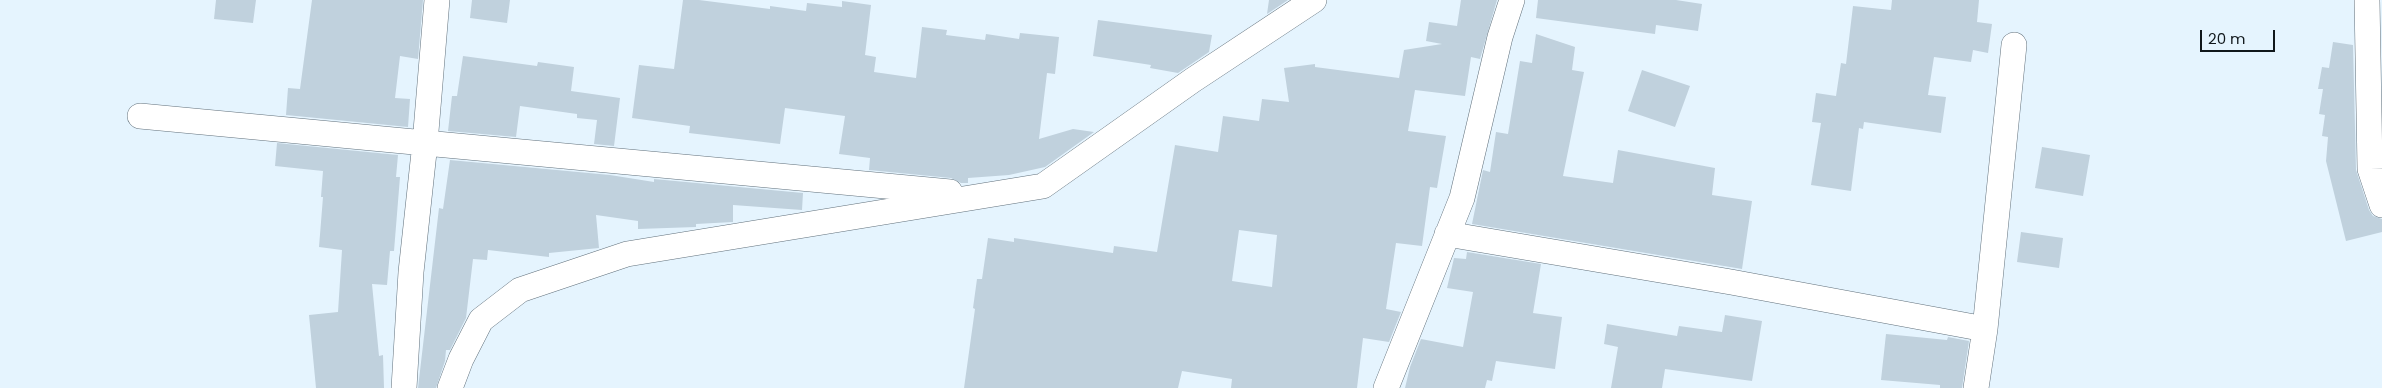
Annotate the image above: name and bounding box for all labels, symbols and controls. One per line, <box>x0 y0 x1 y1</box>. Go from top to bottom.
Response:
scale bar <box>2202 20 2277 52</box>
text: 20 m <box>2208 28 2246 49</box>

